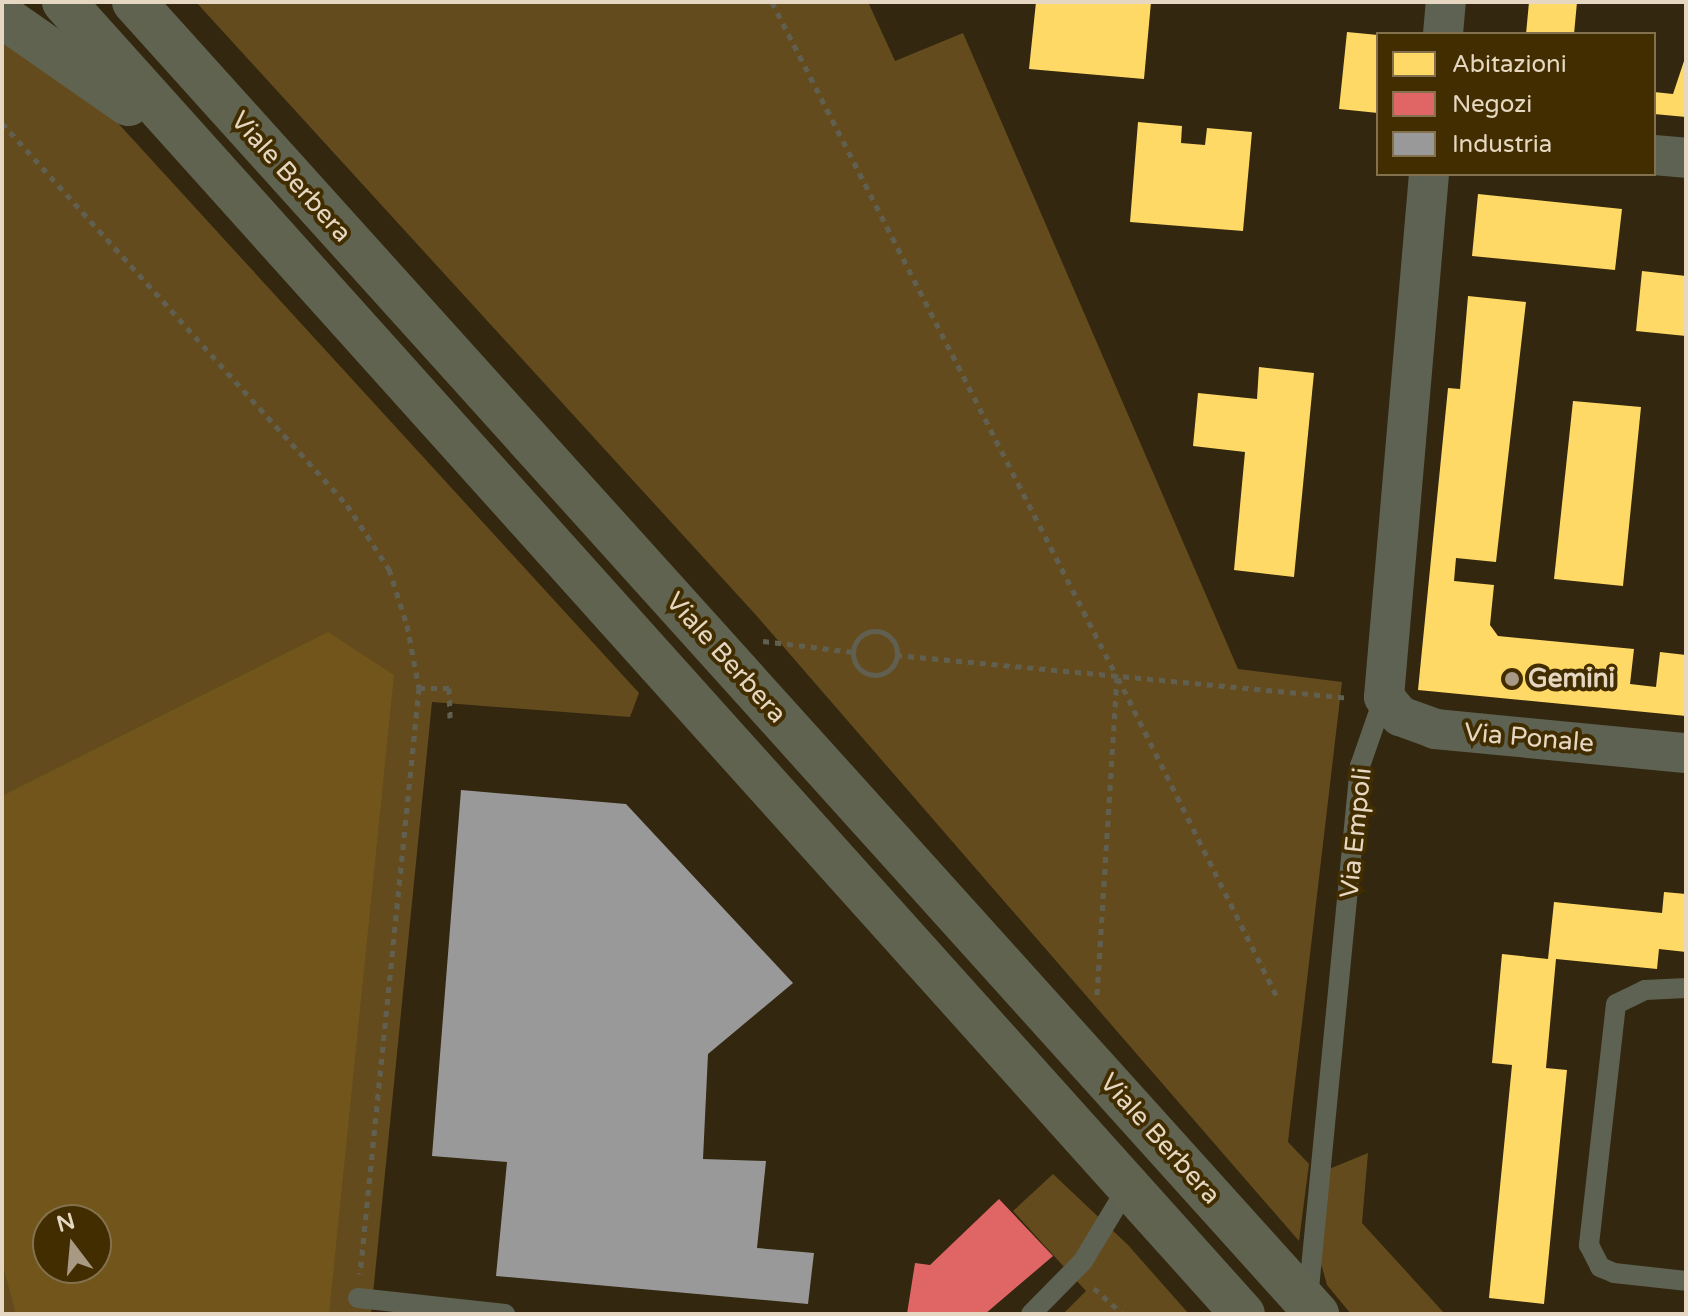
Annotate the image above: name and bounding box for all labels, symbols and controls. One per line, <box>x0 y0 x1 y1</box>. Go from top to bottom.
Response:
legend <box>1376 32 1656 176</box>
text: Abitazioni <box>1452 50 1567 79</box>
text: Negozi <box>1452 90 1532 119</box>
street label: Viale Berbera <box>224 105 358 249</box>
text: Industria <box>1452 130 1552 159</box>
street label: Viale Berbera <box>659 586 793 730</box>
place label: Gemini <box>1528 663 1615 695</box>
marker: Gemini <box>1503 670 1521 688</box>
street label: Via Ponale <box>1463 717 1595 759</box>
street label: Via Empoli <box>1334 766 1378 900</box>
street label: Viale Berbera <box>1093 1067 1227 1211</box>
north arrow <box>32 1204 112 1284</box>
text: N <box>54 1208 78 1238</box>

